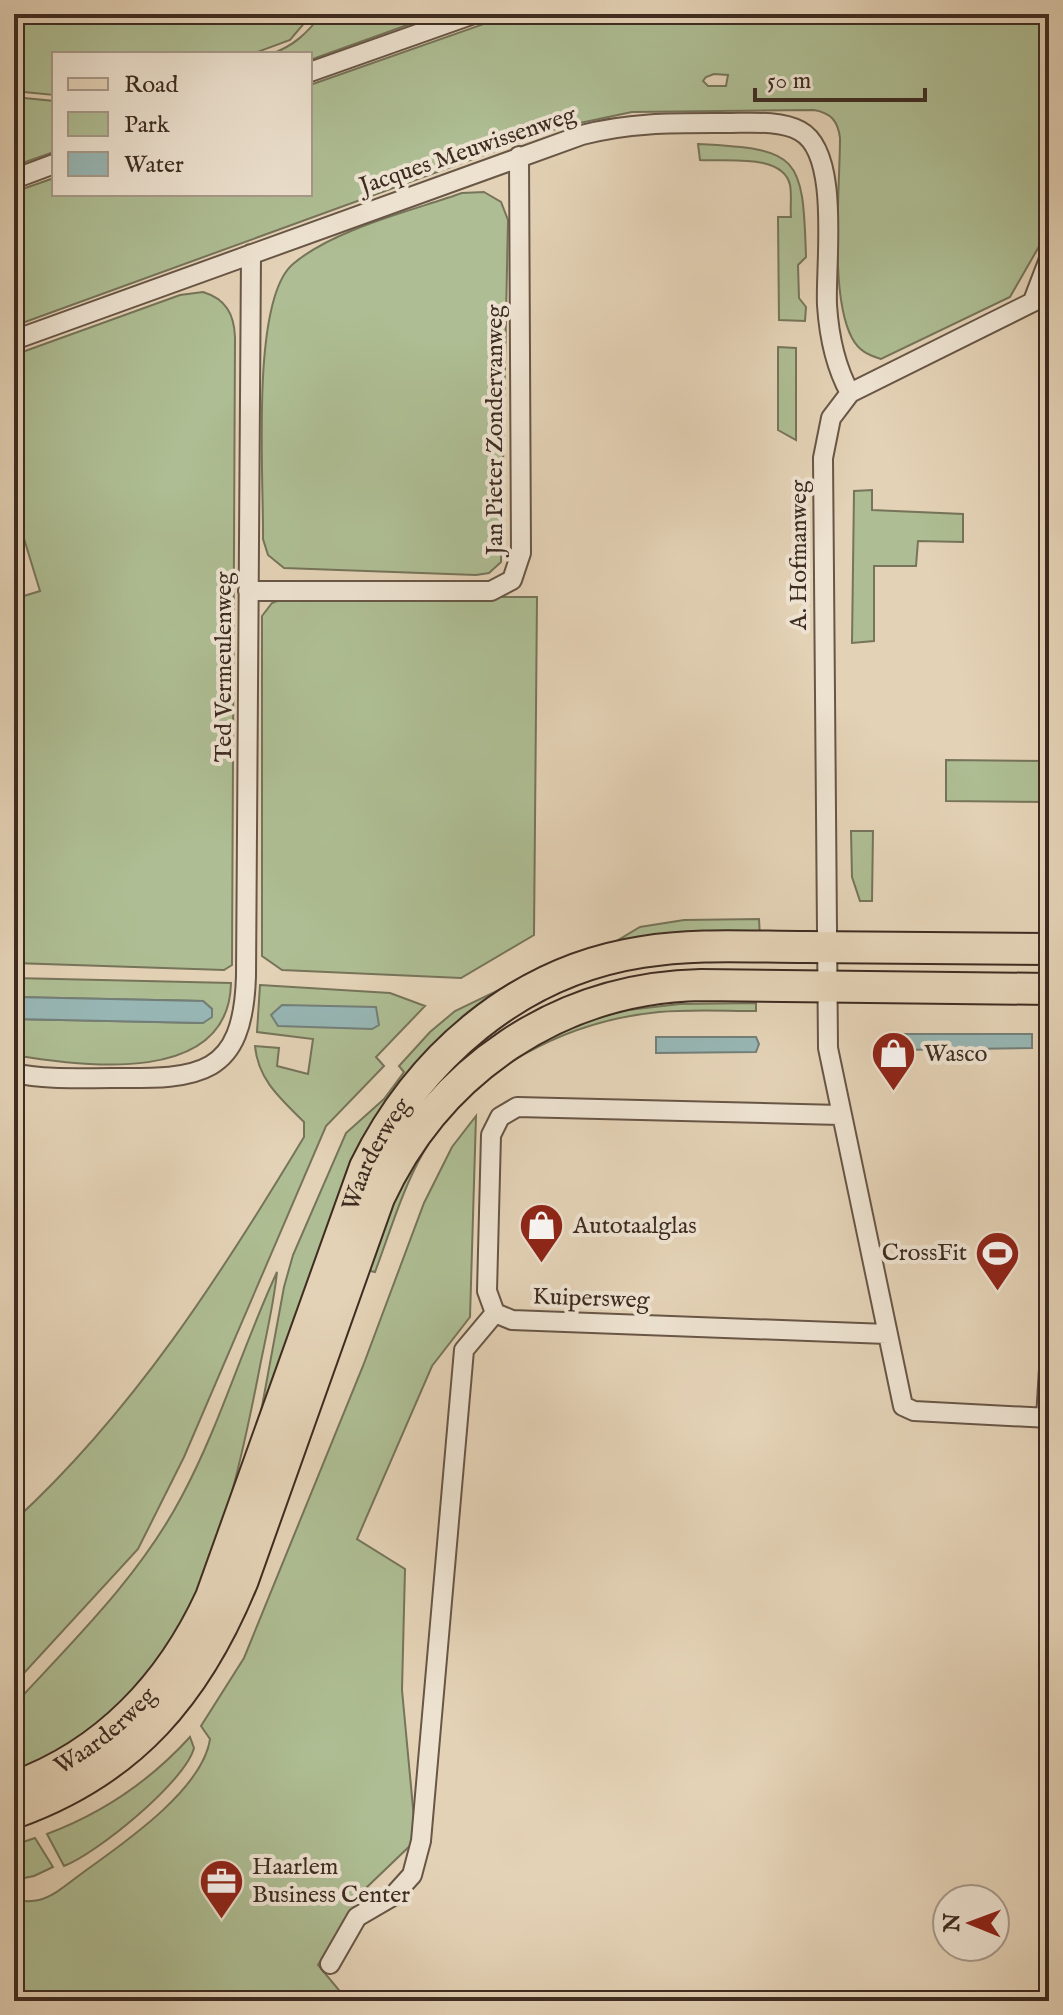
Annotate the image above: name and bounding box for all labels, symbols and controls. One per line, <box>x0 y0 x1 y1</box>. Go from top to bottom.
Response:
legend <box>52 52 312 196</box>
scale bar <box>755 52 925 102</box>
text: 50 m <box>767 66 811 97</box>
text: Road <box>124 70 178 101</box>
street label: Jacques Meuwissenweg <box>353 99 581 204</box>
text: Park <box>124 110 170 141</box>
text: Water <box>124 150 184 181</box>
street label: Jan Pieter Zondervanweg <box>480 304 511 558</box>
street label: A. Hofmanweg <box>784 479 815 631</box>
street label: Ted Vermeulenweg <box>209 571 240 762</box>
shop icon: Wasco <box>869 1030 917 1093</box>
place label: Wasco <box>924 1039 987 1070</box>
street label: Waarderweg <box>335 1091 418 1215</box>
shop icon: Autotaalglas <box>518 1202 566 1265</box>
place label: Autotaalglas <box>572 1211 697 1242</box>
sports icon: CrossFit <box>974 1229 1022 1292</box>
place label: CrossFit <box>882 1238 967 1269</box>
street label: Kuipersweg <box>532 1281 651 1317</box>
street label: Waarderweg <box>49 1680 164 1782</box>
place label: Haarlem Business Center <box>252 1852 410 1911</box>
office icon: Haarlem Business Center <box>197 1857 245 1920</box>
north arrow <box>931 1883 1011 1963</box>
text: N <box>939 1913 967 1933</box>

